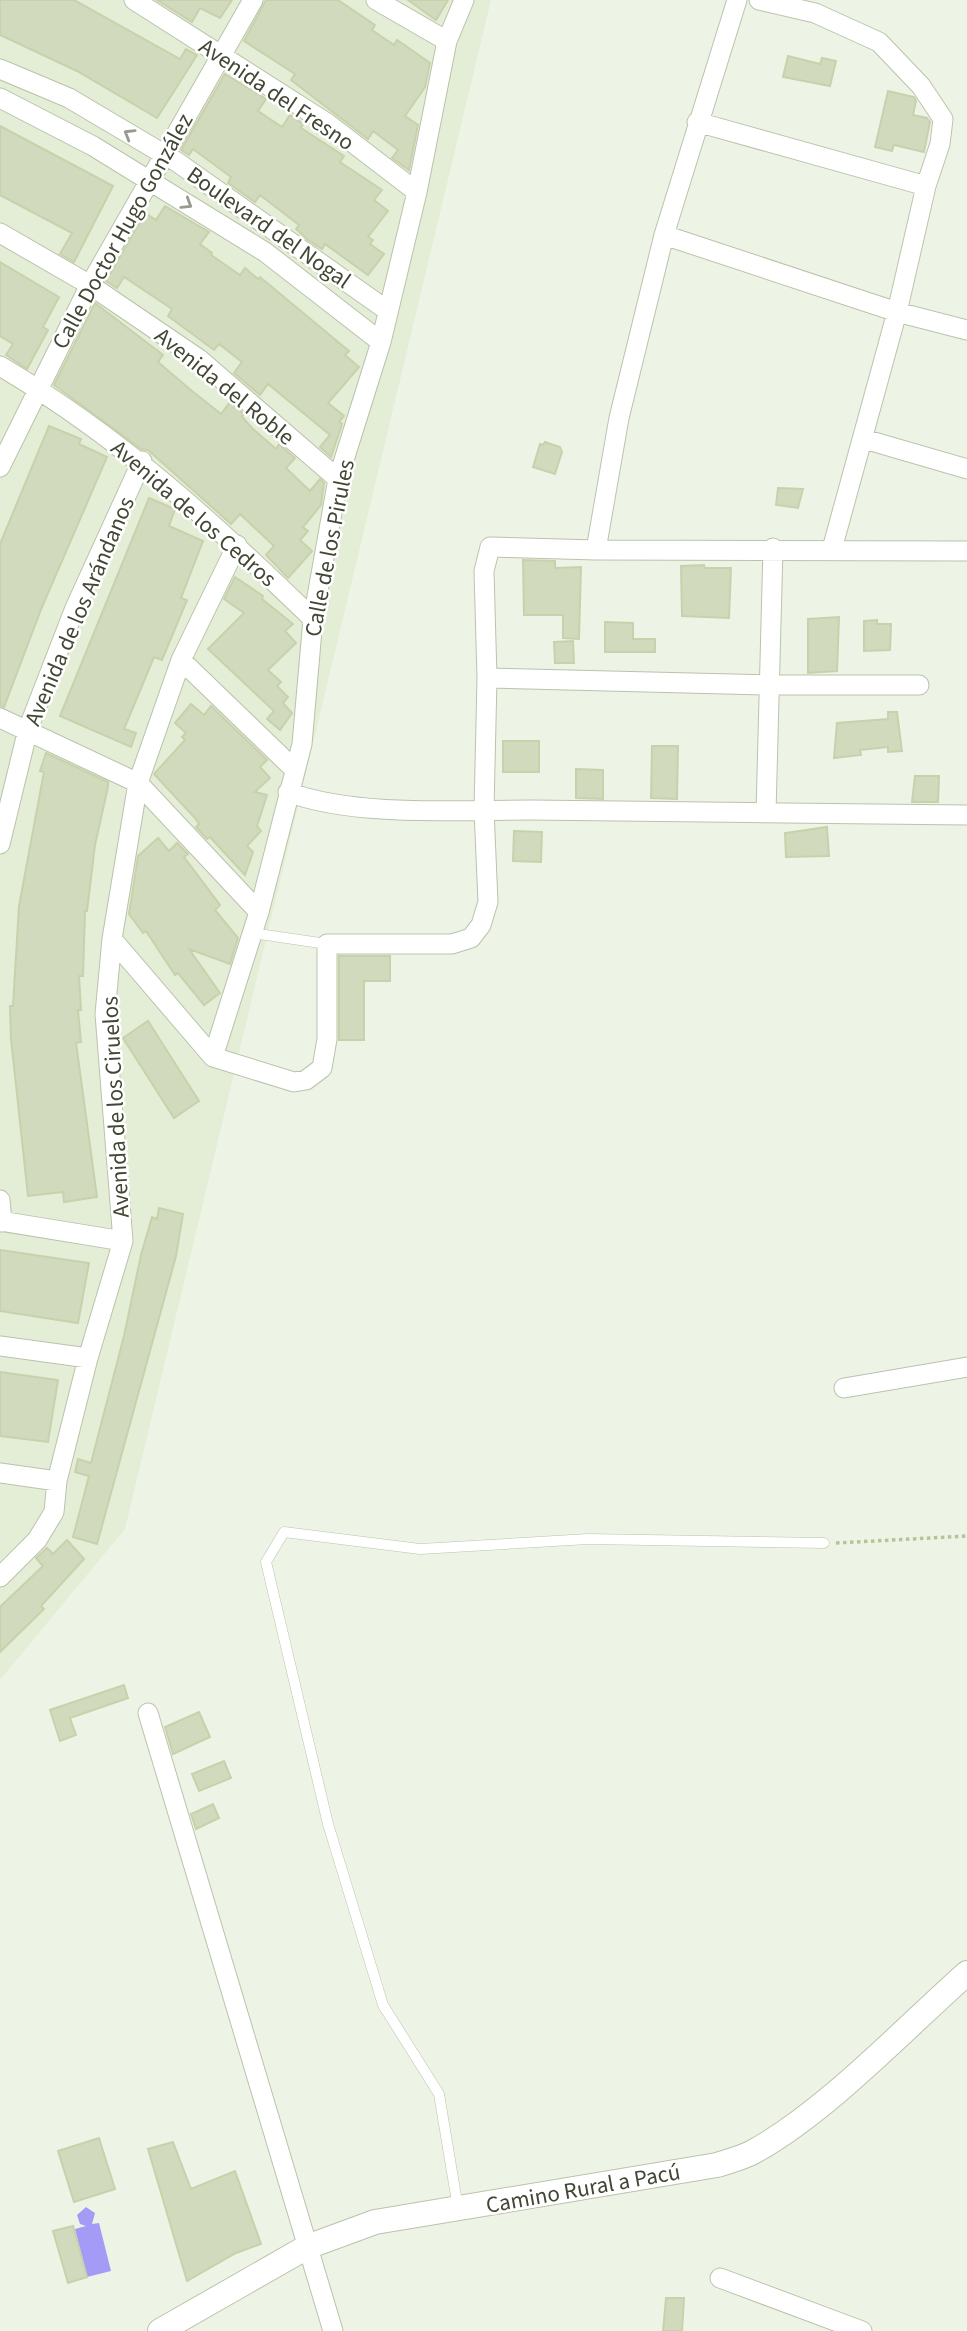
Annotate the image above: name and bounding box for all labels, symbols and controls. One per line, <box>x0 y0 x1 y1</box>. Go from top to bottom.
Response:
street label: Avenida del Fresno <box>192 30 361 159</box>
street label: Calle Doctor Hugo González <box>44 107 201 355</box>
one-way arrow <box>124 129 137 142</box>
street label: Boulevard del Nogal <box>180 158 357 296</box>
one-way arrow <box>179 195 192 208</box>
street label: Avenida del Roble <box>148 320 302 453</box>
street label: Avenida de los Cedros <box>104 432 284 595</box>
street label: Calle de los Pirules <box>296 457 363 640</box>
street label: Avenida de los Arándanos <box>16 492 143 731</box>
street label: Avenida de los Ciruelos <box>93 996 138 1218</box>
street label: Camino Rural a Pacú <box>483 2155 683 2222</box>

